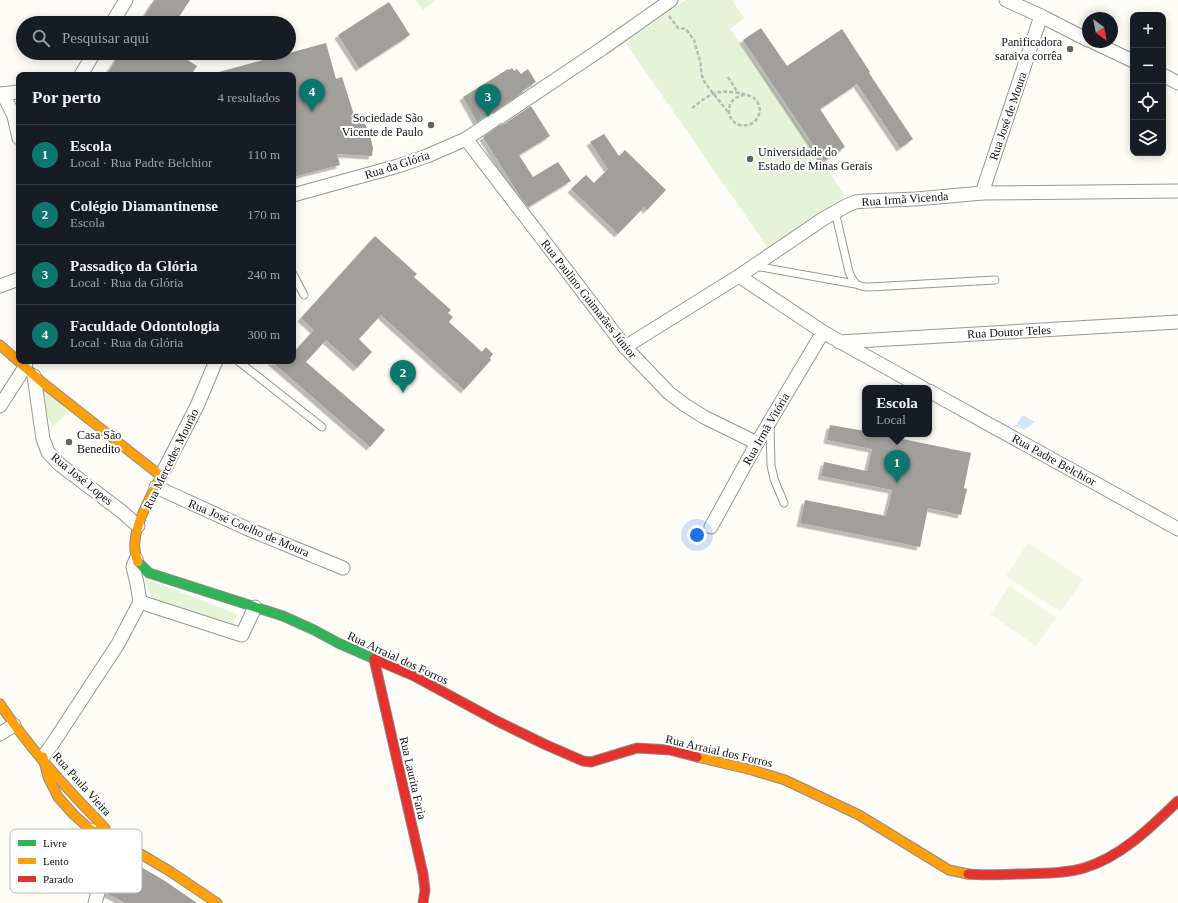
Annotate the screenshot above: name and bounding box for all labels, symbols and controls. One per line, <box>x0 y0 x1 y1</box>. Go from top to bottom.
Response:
north arrow <box>1082 12 1118 48</box>
map controls <box>1130 12 1166 156</box>
button: + <box>1130 12 1166 48</box>
search box <box>16 16 296 60</box>
icon: search <box>30 27 52 49</box>
text: Pesquisar aqui <box>62 30 149 46</box>
place label: Panificadora saraiva corrêa <box>995 35 1063 63</box>
marker: Panificadora saraiva corrêa <box>1065 44 1075 54</box>
button: − <box>1130 48 1166 84</box>
street label: Rua José de Moura <box>986 69 1030 162</box>
pin: 4 <box>299 79 325 112</box>
pin: 3 <box>475 84 501 117</box>
button: locate <box>1130 84 1166 120</box>
text: Por perto <box>32 88 101 107</box>
text: 4 resultados <box>218 90 280 105</box>
place label: Sociedade São Vicente de Paulo <box>342 111 423 139</box>
marker: Sociedade São Vicente de Paulo <box>426 120 436 130</box>
button: layers <box>1130 120 1166 156</box>
text: Escola <box>70 138 112 154</box>
place label: Universidade do Estado de Minas Gerais <box>758 145 873 173</box>
text: 1 <box>42 147 48 162</box>
text: 110 m <box>248 147 280 162</box>
street label: Rua da Glória <box>363 148 432 182</box>
marker: Universidade do Estado de Minas Gerais <box>745 154 755 164</box>
text: Local · Rua Padre Belchior <box>70 155 212 170</box>
street label: Rua Irmã Vicenda <box>861 189 950 209</box>
text: Colégio Diamantinense <box>70 198 218 214</box>
text: 2 <box>42 207 48 222</box>
text: 170 m <box>247 207 280 222</box>
text: Escola <box>70 215 105 230</box>
street label: Rua Paulino Guimarães Júnior <box>538 237 640 361</box>
text: Passadiço da Glória <box>70 258 198 274</box>
text: 3 <box>42 267 48 282</box>
text: 240 m <box>247 267 280 282</box>
text: Local · Rua da Glória <box>70 275 183 290</box>
text: Faculdade Odontologia <box>70 318 220 334</box>
street label: Rua Doutor Teles <box>967 323 1052 341</box>
text: 4 <box>42 327 48 342</box>
text: 300 m <box>247 327 280 342</box>
text: Local · Rua da Glória <box>70 335 183 350</box>
pin: 2 <box>390 360 416 393</box>
popup <box>862 385 932 437</box>
street label: Rua Irmã Vitória <box>740 390 793 468</box>
text: Escola <box>876 395 918 411</box>
street label: Rua Mercedes Mourão <box>141 407 201 511</box>
text: Local <box>876 412 906 427</box>
place label: Casa São Benedito <box>77 428 121 456</box>
street label: Rua Padre Belchior <box>1010 431 1098 489</box>
marker: Casa São Benedito <box>64 437 74 447</box>
street label: Rua José Lopes <box>48 450 116 508</box>
pin: 1 <box>884 450 910 483</box>
street label: Rua José Coelho de Moura <box>186 496 312 560</box>
your location <box>687 525 707 545</box>
street label: Rua Arraial dos Forros <box>345 628 451 688</box>
street label: Rua Arraial dos Forros <box>664 732 774 770</box>
street label: Rua Laurita Faria <box>397 735 429 821</box>
street label: Rua Paula Vieira <box>50 749 115 819</box>
legend <box>10 829 142 893</box>
text: Livre <box>43 837 67 849</box>
text: Lento <box>43 855 69 867</box>
text: Parado <box>43 873 74 885</box>

